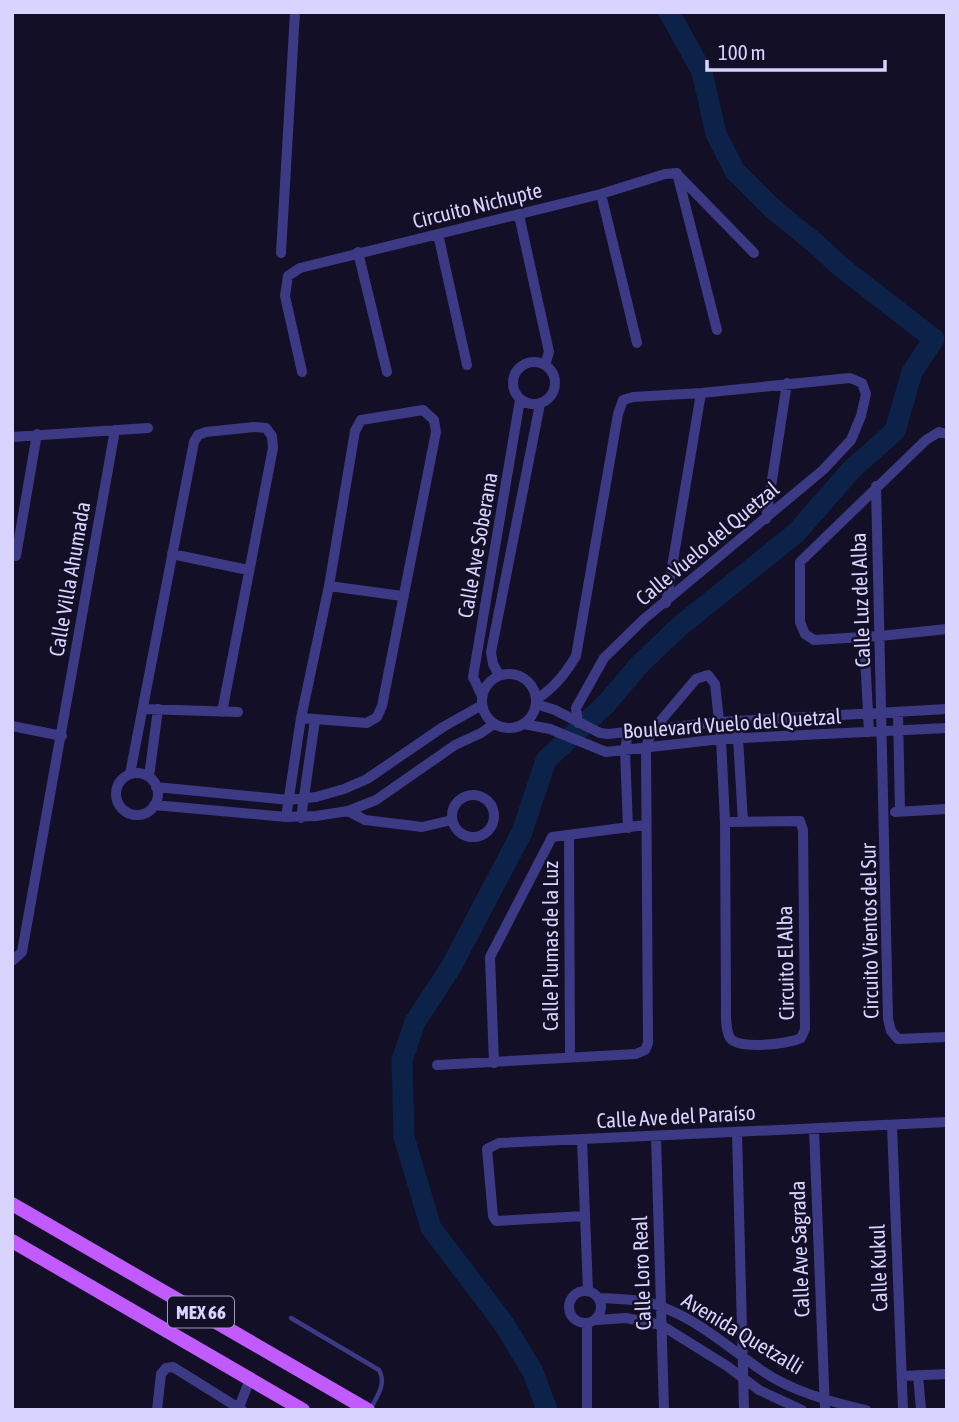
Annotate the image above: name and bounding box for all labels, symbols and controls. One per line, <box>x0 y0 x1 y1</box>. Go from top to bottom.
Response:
scale bar <box>707 28 886 72</box>
text: 100 m <box>718 40 766 64</box>
street label: Circuito Nichupte <box>410 177 544 233</box>
street label: Calle Ave Soberana <box>452 470 502 620</box>
street label: Calle Vuelo del Quetzal <box>631 476 784 610</box>
street label: Calle Villa Ahumada <box>44 500 94 658</box>
street label: Calle Luz del Alba <box>846 532 874 668</box>
street label: Boulevard Vuelo del Quetzal <box>622 703 842 743</box>
street label: Circuito Vientos del Sur <box>855 842 883 1019</box>
street label: Calle Plumas de la Luz <box>538 861 562 1031</box>
street label: Circuito El Alba <box>772 905 798 1021</box>
street label: Calle Ave del Paraíso <box>596 1100 756 1132</box>
street label: Calle Ave Sagrada <box>785 1180 813 1318</box>
street label: Calle Loro Real <box>627 1215 655 1331</box>
street label: Calle Kukul <box>864 1223 892 1312</box>
street label: Avenida Quetzalli <box>678 1287 808 1379</box>
road number: MEX 66 <box>168 1296 234 1328</box>

